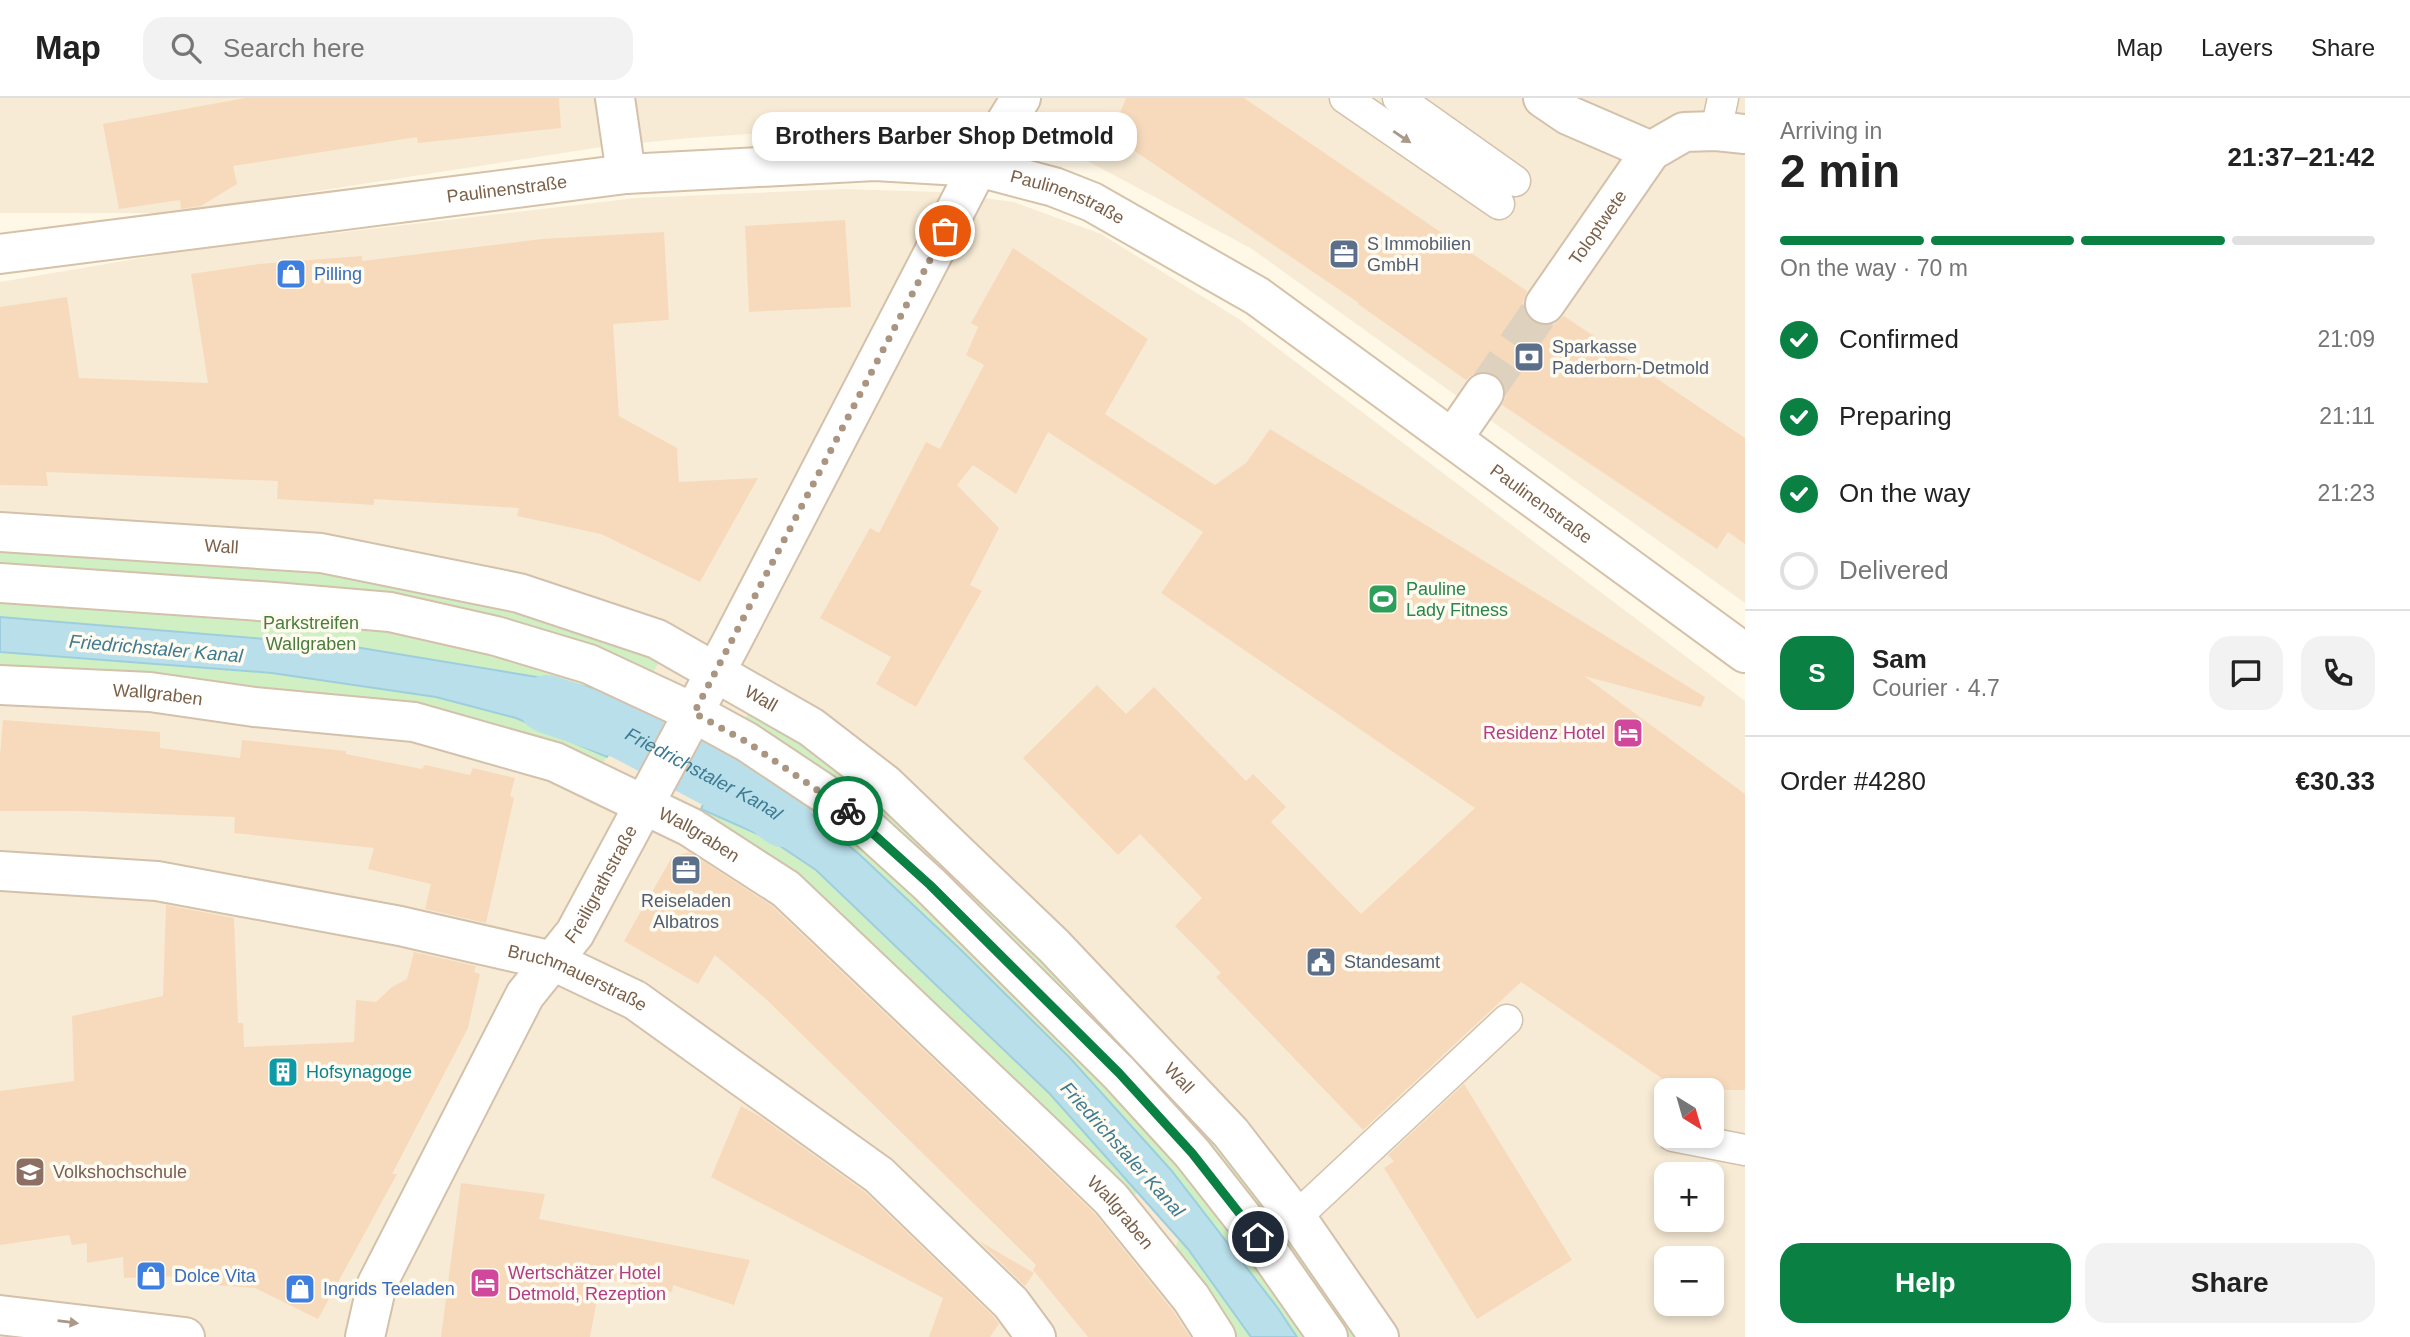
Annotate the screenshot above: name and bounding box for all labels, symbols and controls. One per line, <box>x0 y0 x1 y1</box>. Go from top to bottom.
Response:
search box <box>143 17 633 80</box>
text: Map <box>35 29 101 66</box>
icon: search <box>167 29 205 67</box>
text: Search here <box>223 33 365 63</box>
text: Map <box>2116 34 2163 61</box>
text: Layers <box>2201 34 2273 61</box>
text: Share <box>2311 34 2375 61</box>
callout: Brothers Barber Shop Detmold <box>752 112 1138 161</box>
text: Arriving in <box>1780 118 1882 144</box>
text: Brothers Barber Shop Detmold <box>775 123 1114 149</box>
one-way arrow <box>1393 130 1411 144</box>
text: 21:37–21:42 <box>2228 142 2375 172</box>
text: 2 min <box>1780 145 1900 197</box>
street label: Paulinenstraße <box>1008 166 1128 228</box>
street label: Paulinenstraße <box>446 172 568 207</box>
street label: Toloptwete <box>1565 186 1631 269</box>
pin <box>915 201 975 261</box>
icon: bag <box>926 212 964 250</box>
place label: S Immobilien GmbH <box>1367 234 1471 275</box>
office icon: S Immobilien GmbH <box>1327 237 1361 271</box>
text: On the way · 70 m <box>1780 255 1968 281</box>
shop icon: Pilling <box>274 257 308 291</box>
place label: Pilling <box>314 264 362 284</box>
icon: check <box>1780 321 1818 359</box>
text: Confirmed <box>1839 324 1959 354</box>
text: 21:09 <box>2317 326 2375 352</box>
place label: Sparkasse Paderborn-Detmold <box>1552 337 1709 378</box>
bank icon: Sparkasse Paderborn-Detmold <box>1512 340 1546 374</box>
icon: check <box>1780 398 1818 436</box>
text: Preparing <box>1839 401 1952 431</box>
text: 21:11 <box>2319 403 2375 429</box>
street label: Paulinenstraße <box>1486 460 1596 548</box>
icon: check <box>1780 475 1818 513</box>
text: On the way <box>1839 478 1971 508</box>
text: 21:23 <box>2317 480 2375 506</box>
street label: Wall <box>204 535 239 558</box>
text: Delivered <box>1839 555 1949 585</box>
place label: Pauline Lady Fitness <box>1406 579 1508 620</box>
sports icon: Pauline Lady Fitness <box>1366 582 1400 616</box>
park label: Parkstreifen Wallgraben <box>263 613 359 654</box>
water label: Friedrichstaler Kanal <box>68 630 244 667</box>
button: chat <box>2209 636 2283 710</box>
button: phone <box>2301 636 2375 710</box>
text: Sam <box>1872 644 1927 674</box>
text: S <box>1808 658 1826 688</box>
text: Courier · 4.7 <box>1872 675 2000 701</box>
street label: Wallgraben <box>112 680 204 709</box>
street label: Wall <box>741 681 781 716</box>
hotel icon: Residenz Hotel <box>1611 716 1645 750</box>
water label: Friedrichstaler Kanal <box>622 723 787 825</box>
place label: Residenz Hotel <box>1483 723 1605 743</box>
text: Order #4280 <box>1780 766 1926 796</box>
text: €30.33 <box>2295 766 2375 796</box>
courier <box>813 776 883 846</box>
icon: bike <box>829 792 867 830</box>
street label: Wallgraben <box>655 803 743 866</box>
street label: Freiligrathstraße <box>561 822 641 947</box>
office icon: Reiseladen Albatros <box>669 853 703 887</box>
place label: Reiseladen Albatros <box>641 891 731 932</box>
street label: Bruchmauerstraße <box>506 941 651 1015</box>
public building icon: Standesamt <box>1304 945 1338 979</box>
place label: Standesamt <box>1344 952 1440 972</box>
building icon: Hofsynagoge <box>266 1055 300 1089</box>
street label: Wall <box>1160 1059 1198 1098</box>
place label: Hofsynagoge <box>306 1062 412 1082</box>
water label: Friedrichstaler Kanal <box>1057 1078 1189 1222</box>
north arrow <box>1654 1078 1724 1148</box>
map controls <box>1654 1078 1724 1316</box>
school or university icon: Volkshochschule <box>13 1155 47 1189</box>
place label: Volkshochschule <box>53 1162 187 1182</box>
button: + <box>1654 1162 1724 1232</box>
street label: Wallgraben <box>1083 1172 1157 1253</box>
pin <box>1228 1207 1288 1267</box>
icon: home <box>1239 1218 1277 1256</box>
button: Help <box>1780 1243 2071 1323</box>
button: Share <box>2085 1243 2375 1323</box>
button: − <box>1654 1246 1724 1316</box>
shop icon: Dolce Vita <box>134 1259 168 1293</box>
place label: Wertschätzer Hotel Detmold, Rezeption <box>508 1263 666 1304</box>
place label: Dolce Vita <box>174 1266 257 1286</box>
hotel icon: Wertschätzer Hotel Detmold, Rezeption <box>468 1266 502 1300</box>
shop icon: Ingrids Teeladen <box>283 1272 317 1306</box>
place label: Ingrids Teeladen <box>323 1279 455 1299</box>
one-way arrow <box>57 1316 79 1327</box>

